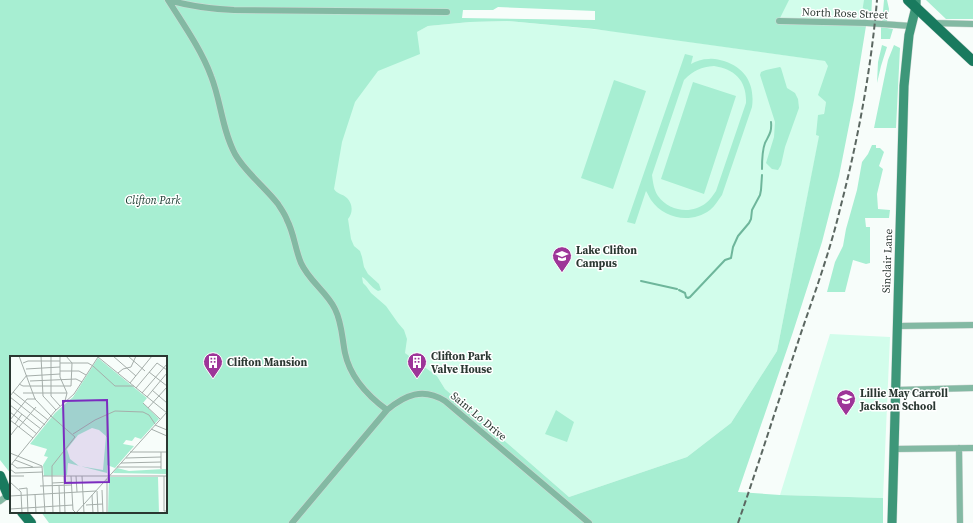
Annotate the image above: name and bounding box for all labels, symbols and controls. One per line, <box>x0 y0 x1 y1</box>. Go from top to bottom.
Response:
street label: North Rose Street <box>802 5 889 23</box>
park label: Clifton Park <box>126 193 181 208</box>
street label: Sinclair Lane <box>879 228 896 293</box>
place label: Lake Clifton Campus <box>576 243 637 271</box>
school or university icon: Lake Clifton Campus <box>551 245 573 273</box>
place label: Clifton Park Valve House <box>431 349 492 377</box>
building icon: Clifton Mansion <box>202 351 224 379</box>
building icon: Clifton Park Valve House <box>406 351 428 379</box>
place label: Clifton Mansion <box>227 355 308 370</box>
inset map <box>10 356 167 513</box>
place label: Lillie May Carroll Jackson School <box>859 386 948 414</box>
street label: Saint Lo Drive <box>447 388 510 445</box>
school or university icon: Lillie May Carroll Jackson School <box>835 388 857 416</box>

